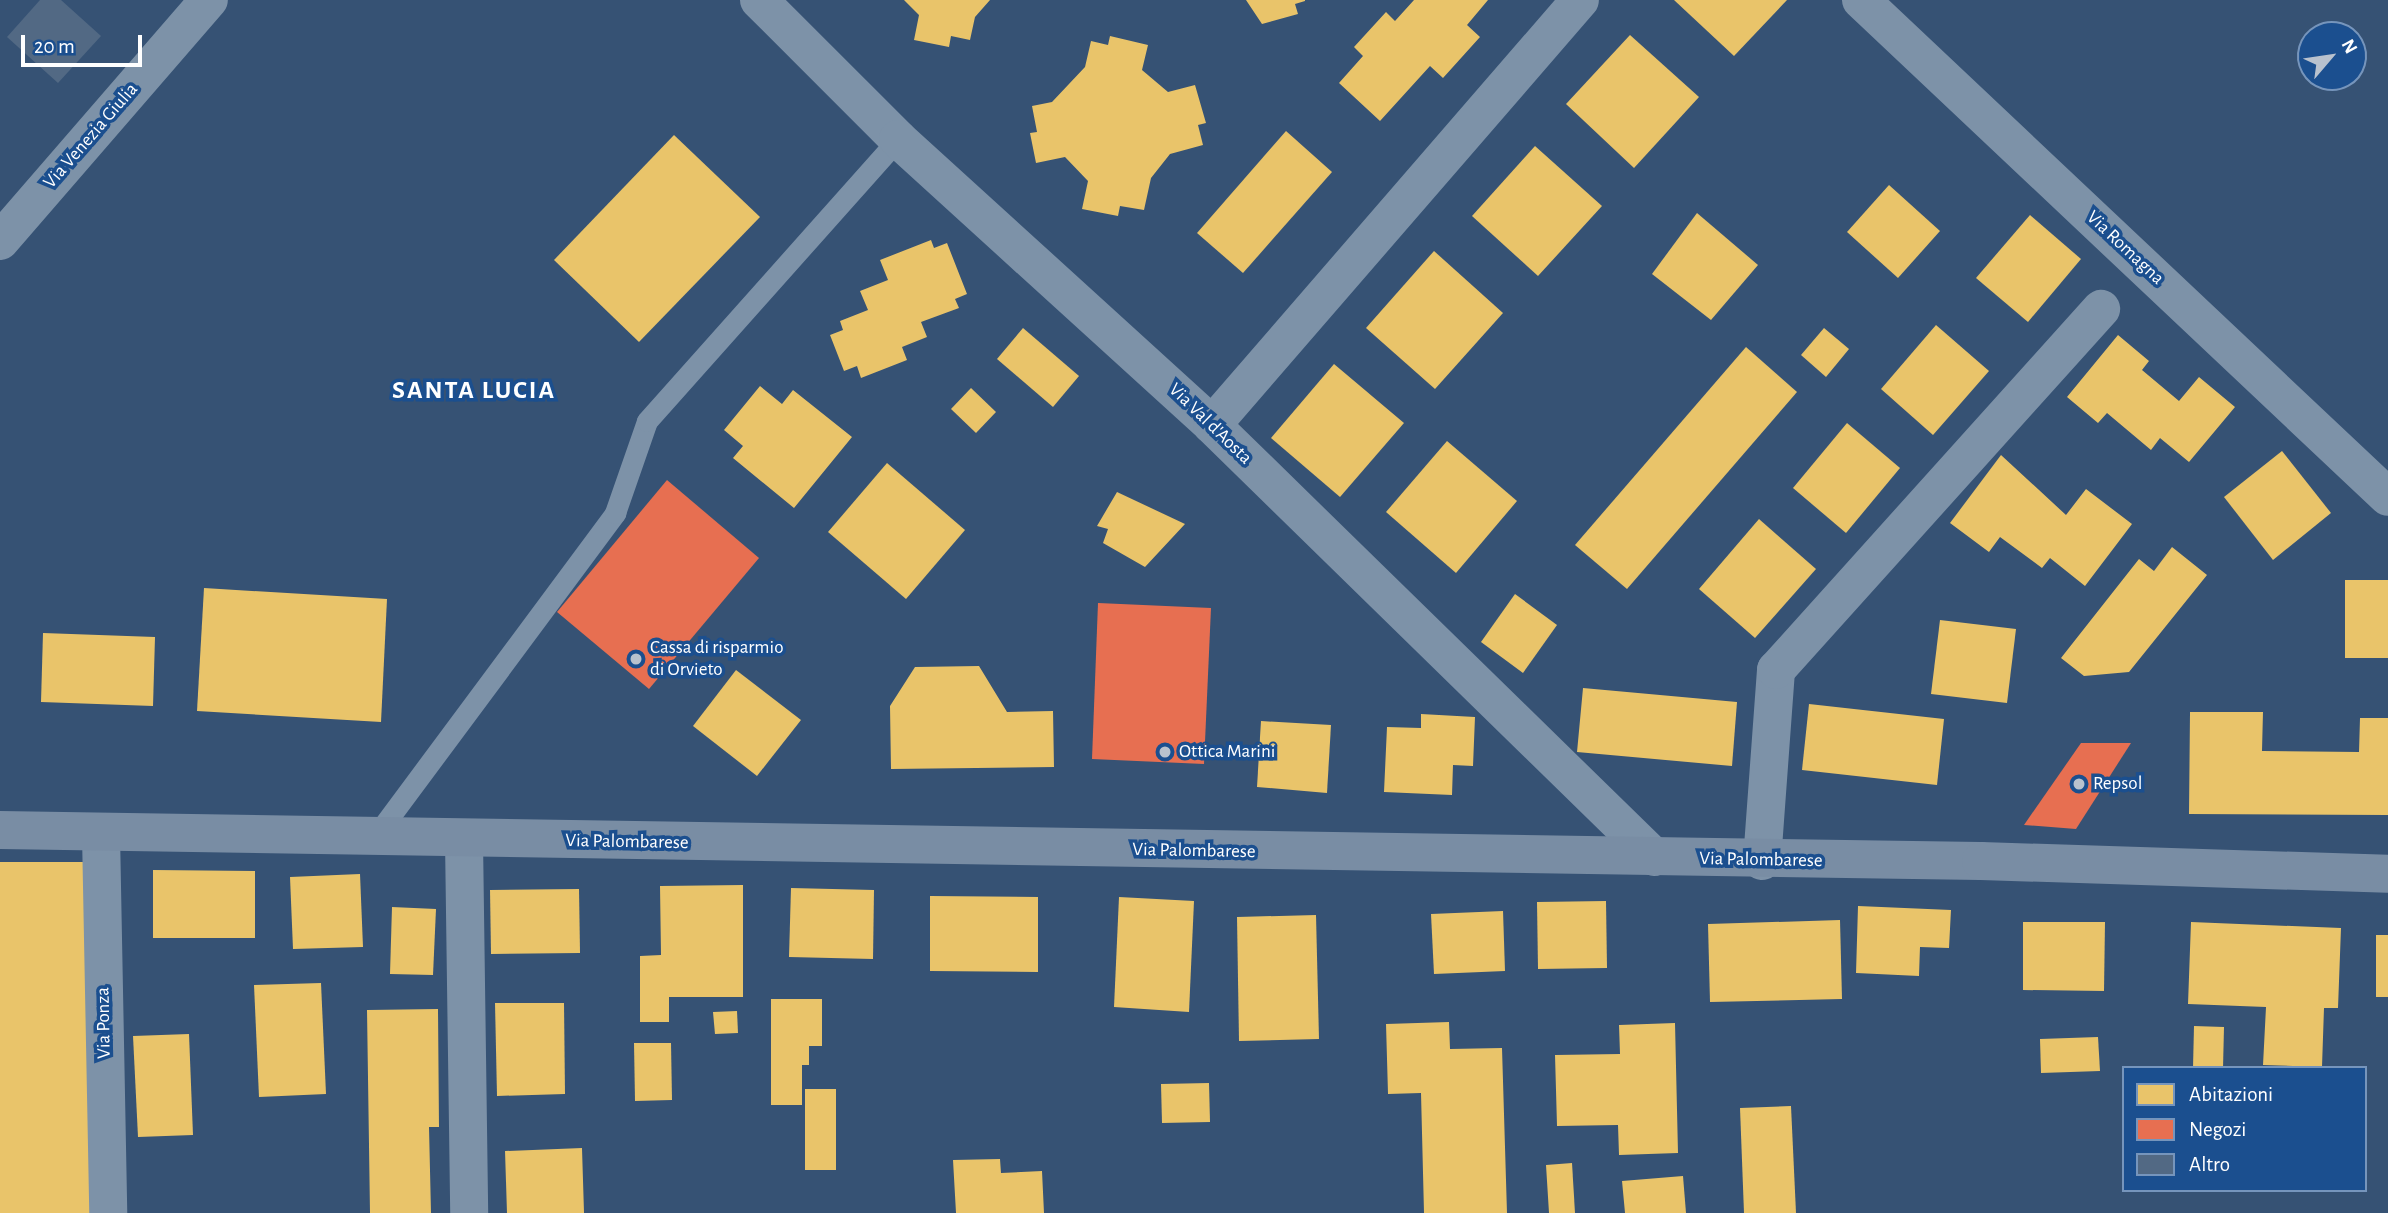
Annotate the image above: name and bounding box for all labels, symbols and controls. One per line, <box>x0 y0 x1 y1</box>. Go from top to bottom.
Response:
scale bar <box>24 21 145 65</box>
north arrow <box>2297 21 2367 91</box>
text: 20 m <box>34 36 75 57</box>
text: N <box>2338 36 2361 57</box>
street label: Via Venezia Giulia <box>39 79 143 193</box>
street label: Via Romagna <box>2081 206 2169 290</box>
district label: SANTA LUCIA <box>393 375 555 407</box>
street label: Via Val d'Aosta <box>1164 379 1256 469</box>
place label: Cassa di risparmio di Orvieto <box>650 637 783 681</box>
marker: Cassa di risparmio di Orvieto <box>628 651 644 667</box>
place label: Ottica Marini <box>1179 741 1275 763</box>
marker: Ottica Marini <box>1157 744 1173 760</box>
place label: Repsol <box>2093 773 2142 795</box>
marker: Repsol <box>2071 776 2087 792</box>
street label: Via Palombarese <box>565 830 689 854</box>
street label: Via Palombarese <box>1132 839 1256 863</box>
street label: Via Palombarese <box>1699 848 1823 872</box>
street label: Via Ponza <box>92 987 116 1059</box>
legend <box>2122 1066 2367 1192</box>
text: Abitazioni <box>2189 1084 2273 1105</box>
text: Negozi <box>2189 1119 2246 1140</box>
text: Altro <box>2189 1154 2230 1175</box>

